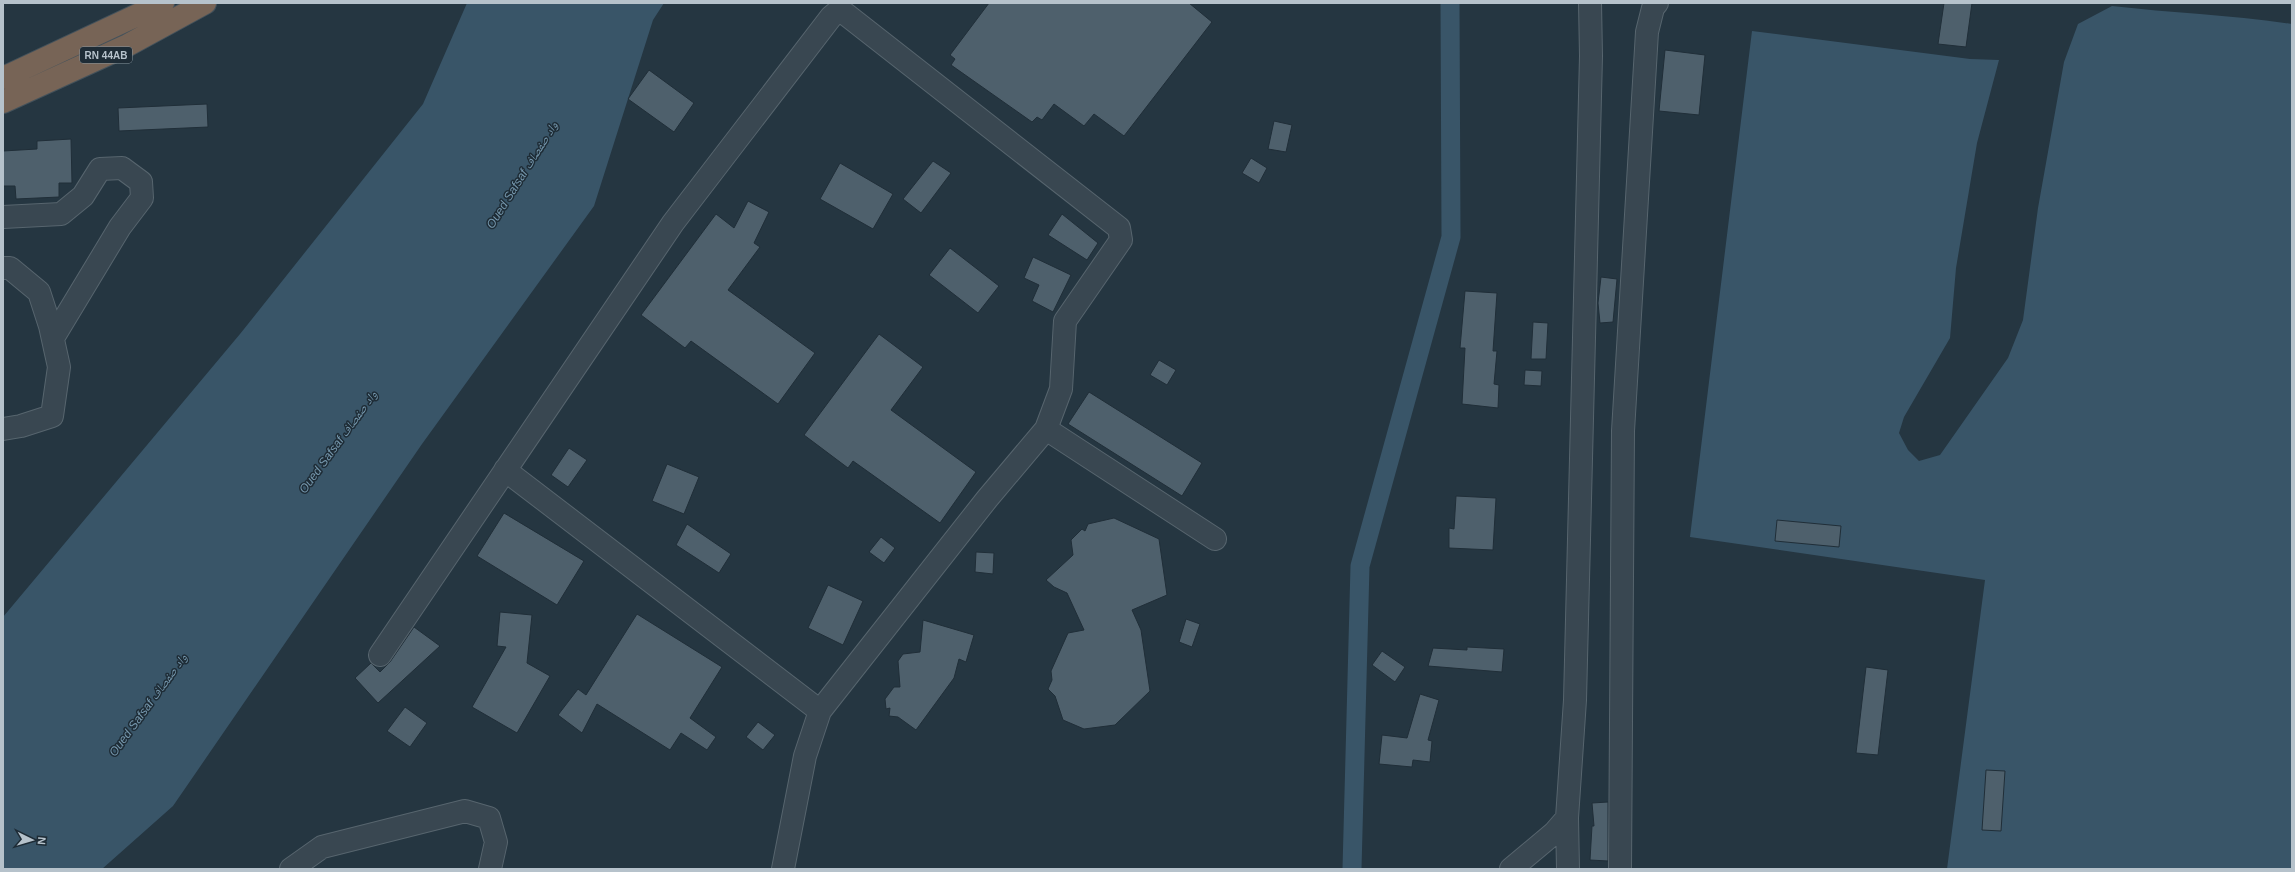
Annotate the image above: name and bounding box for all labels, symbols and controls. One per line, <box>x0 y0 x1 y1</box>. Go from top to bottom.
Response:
road number: RN 44AB <box>80 47 132 63</box>
water label: Oued Safsaf واد صفصاف <box>483 119 561 231</box>
water label: Oued Safsaf واد صفصاف <box>296 388 380 496</box>
water label: Oued Safsaf واد صفصاف <box>106 651 190 759</box>
north arrow <box>12 820 52 860</box>
text: N <box>36 836 48 845</box>

